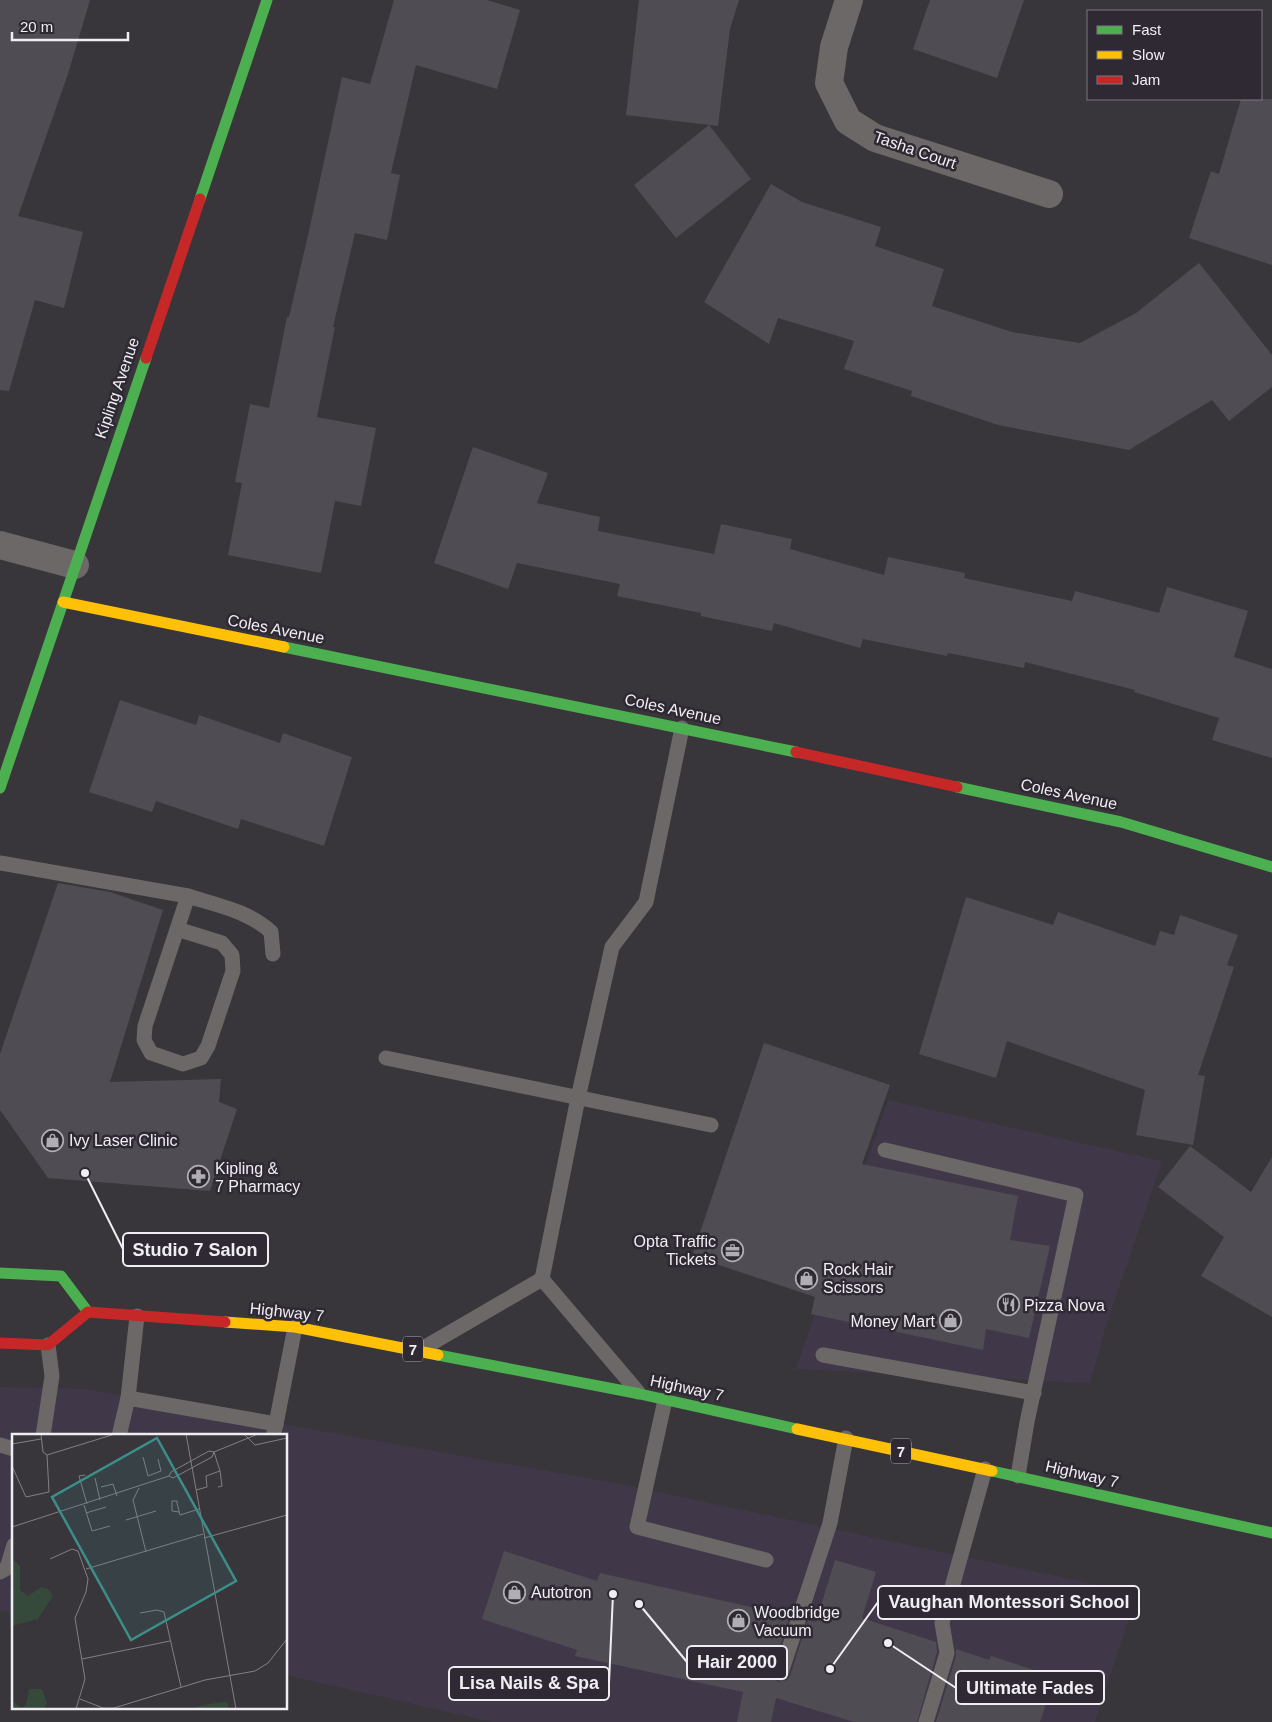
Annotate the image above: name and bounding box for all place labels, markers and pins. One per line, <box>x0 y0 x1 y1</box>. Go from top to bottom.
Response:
shop icon: Ivy Laser Clinic <box>41 1128 65 1152</box>
place label: Ivy Laser Clinic <box>69 1132 177 1149</box>
place label: Kipling & 7 Pharmacy <box>215 1160 300 1195</box>
pharmacy icon: Kipling & 7 Pharmacy <box>187 1165 211 1189</box>
callout: Studio 7 Salon <box>123 1233 268 1266</box>
place label: Opta Traffic Tickets <box>634 1233 716 1268</box>
office icon: Opta Traffic Tickets <box>720 1238 744 1262</box>
place label: Rock Hair Scissors <box>823 1261 894 1296</box>
shop icon: Rock Hair Scissors <box>795 1266 819 1290</box>
restaurant icon: Pizza Nova <box>996 1293 1020 1317</box>
place label: Pizza Nova <box>1024 1297 1105 1314</box>
shop icon: Money Mart <box>939 1309 963 1333</box>
place label: Money Mart <box>851 1313 936 1330</box>
shop icon: Autotron <box>503 1580 527 1604</box>
place label: Autotron <box>531 1584 591 1601</box>
callout: Vaughan Montessori School <box>878 1586 1139 1619</box>
place label: Woodbridge Vacuum <box>754 1604 840 1639</box>
shop icon: Woodbridge Vacuum <box>726 1609 750 1633</box>
callout: Hair 2000 <box>687 1646 787 1679</box>
callout: Lisa Nails & Spa <box>449 1667 609 1700</box>
callout: Ultimate Fades <box>956 1671 1104 1704</box>

